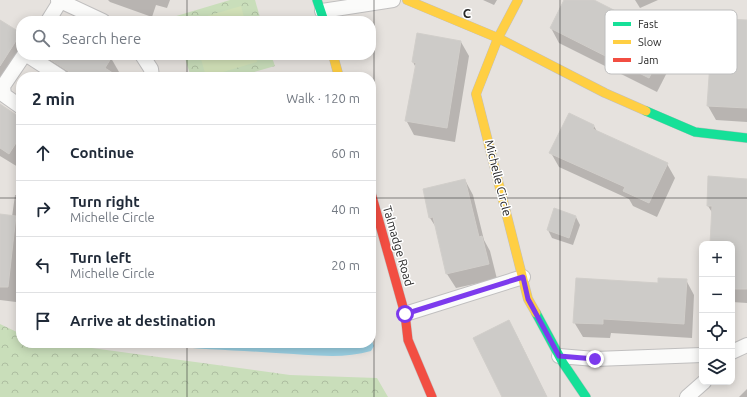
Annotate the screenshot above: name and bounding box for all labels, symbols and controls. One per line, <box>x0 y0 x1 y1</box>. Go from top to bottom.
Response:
text: C <box>463 6 472 20</box>
legend <box>605 10 737 74</box>
search box <box>16 16 376 60</box>
text: Fast <box>638 18 659 30</box>
icon: search <box>30 27 52 49</box>
text: Search here <box>62 30 141 47</box>
text: Slow <box>638 36 662 48</box>
text: Jam <box>638 54 659 66</box>
text: 2 min <box>32 89 75 108</box>
text: Walk · 120 m <box>286 91 360 105</box>
street label: Michelle Circle <box>483 138 514 217</box>
icon: ahead <box>32 142 54 164</box>
text: Continue <box>70 144 134 161</box>
text: 60 m <box>331 146 360 160</box>
text: Turn right <box>70 193 140 210</box>
icon: right <box>32 198 54 220</box>
text: 40 m <box>331 202 360 216</box>
street label: Talmadge Road <box>381 204 416 288</box>
text: Michelle Circle <box>70 210 155 224</box>
map controls <box>699 241 735 385</box>
button: + <box>699 241 735 277</box>
text: Turn left <box>70 249 131 266</box>
icon: left <box>32 254 54 276</box>
text: 20 m <box>331 258 360 272</box>
text: Michelle Circle <box>70 266 155 280</box>
button: − <box>699 277 735 313</box>
route start <box>396 305 414 323</box>
icon: arrive <box>32 310 54 332</box>
text: Arrive at destination <box>70 312 216 329</box>
button: locate <box>699 313 735 349</box>
button: layers <box>699 349 735 385</box>
route end <box>586 350 604 368</box>

